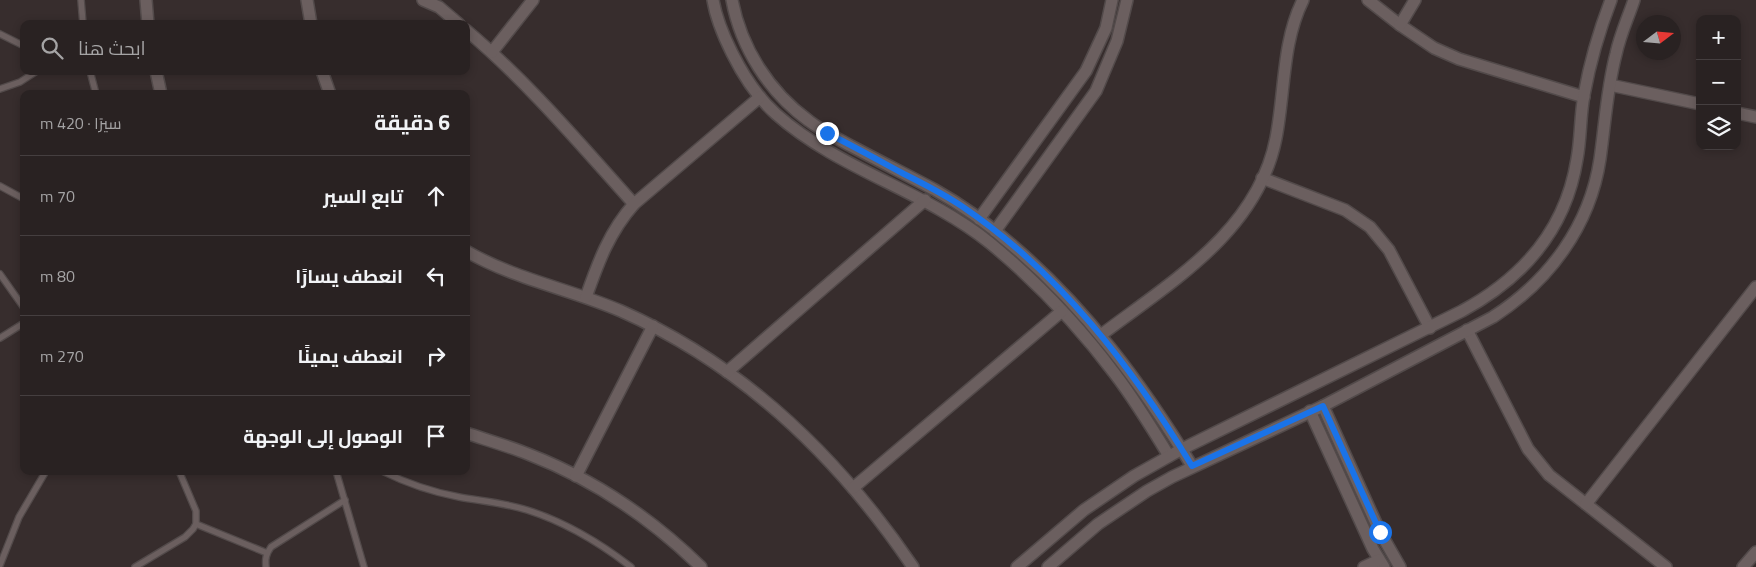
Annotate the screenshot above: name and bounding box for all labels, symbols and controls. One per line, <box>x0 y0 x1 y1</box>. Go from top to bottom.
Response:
north arrow <box>1636 15 1681 60</box>
map controls <box>1696 15 1741 150</box>
button: + <box>1696 15 1741 60</box>
search box <box>20 20 470 75</box>
text: ابحث هنا <box>78 33 146 62</box>
icon: search <box>38 34 66 62</box>
button: − <box>1696 60 1741 105</box>
button: layers <box>1696 105 1741 150</box>
text: 6 دقيقة <box>374 106 450 138</box>
text: سيرًا · 420 m <box>40 111 121 135</box>
route end <box>816 122 839 145</box>
text: تابع السير <box>323 181 403 210</box>
icon: ahead <box>422 182 450 210</box>
text: 70 m <box>40 184 75 208</box>
text: انعطف يسارًا <box>295 261 403 290</box>
icon: left <box>422 262 450 290</box>
text: 80 m <box>40 264 75 288</box>
text: انعطف يمينًا <box>298 341 403 370</box>
icon: right <box>422 342 450 370</box>
text: 270 m <box>40 344 84 368</box>
text: الوصول إلى الوجهة <box>243 421 403 450</box>
icon: arrive <box>422 422 450 450</box>
route start <box>1369 521 1392 544</box>

